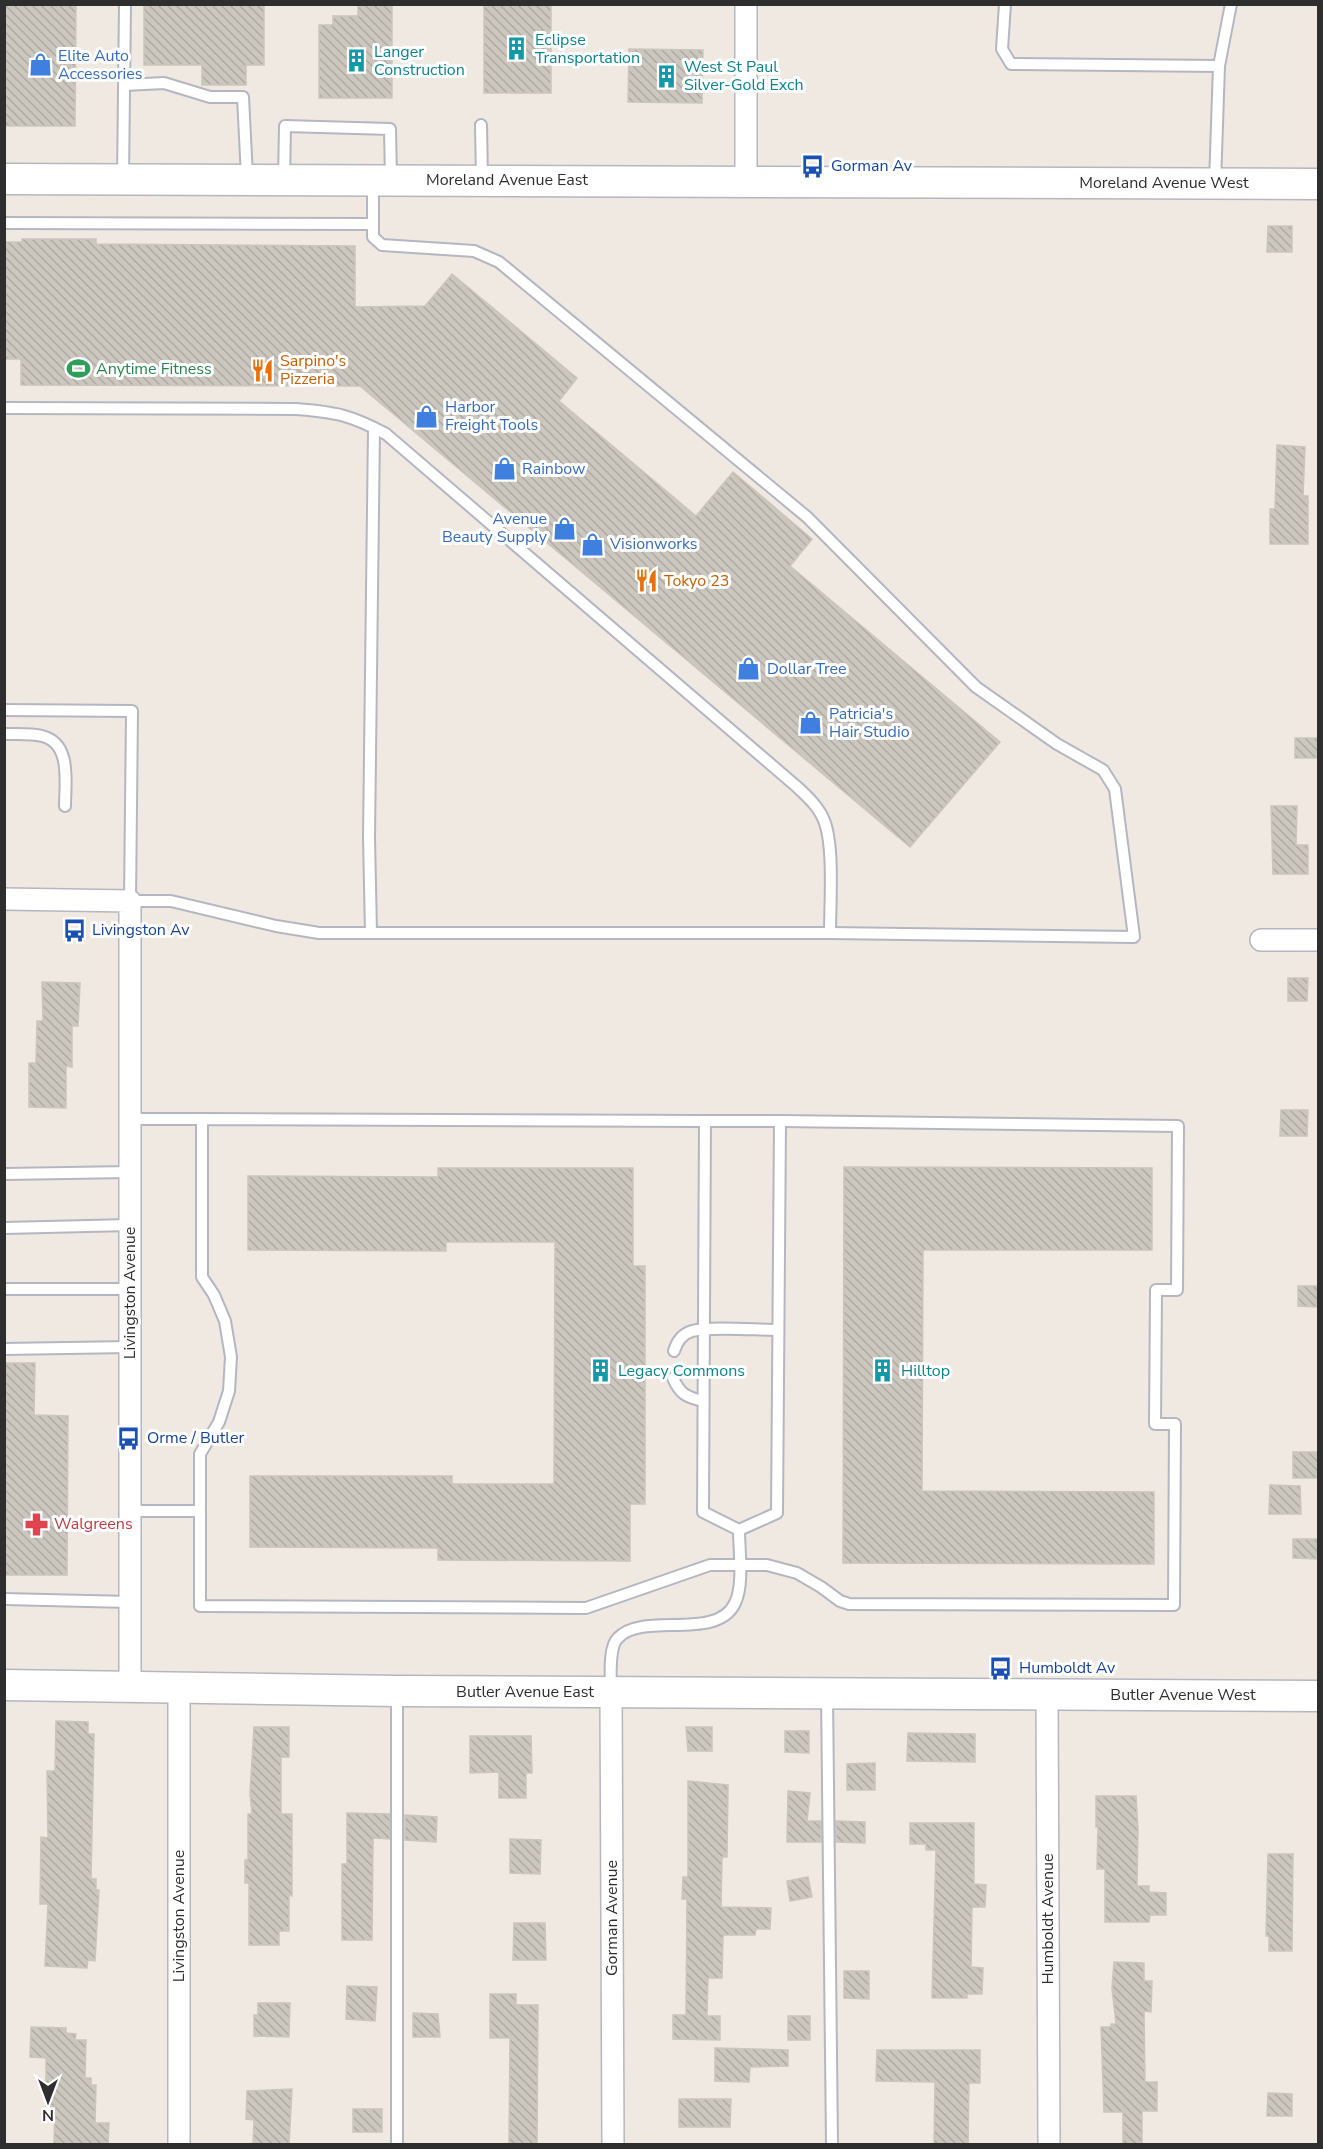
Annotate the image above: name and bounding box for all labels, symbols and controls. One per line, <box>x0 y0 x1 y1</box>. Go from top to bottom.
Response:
place label: Eclipse Transportation <box>535 29 640 69</box>
building icon: Eclipse Transportation <box>504 36 530 62</box>
place label: Langer Construction <box>374 41 465 81</box>
place label: Elite Auto Accessories <box>58 45 143 85</box>
building icon: Langer Construction <box>343 48 369 74</box>
shop icon: Elite Auto Accessories <box>27 52 53 78</box>
place label: West St Paul Silver-Gold Exch <box>684 56 804 96</box>
building icon: West St Paul Silver-Gold Exch <box>653 63 679 89</box>
bus stop icon: Gorman Av <box>800 153 826 179</box>
place label: Gorman Av <box>831 155 913 177</box>
street label: Moreland Avenue East <box>426 169 588 191</box>
street label: Moreland Avenue West <box>1079 172 1249 194</box>
place label: Sarpino's Pizzeria <box>280 350 346 390</box>
sports icon: Anytime Fitness <box>65 356 91 382</box>
restaurant icon: Sarpino's Pizzeria <box>249 357 275 383</box>
place label: Anytime Fitness <box>96 358 212 380</box>
place label: Harbor Freight Tools <box>445 396 538 436</box>
shop icon: Harbor Freight Tools <box>414 403 440 429</box>
shop icon: Rainbow <box>491 456 517 482</box>
place label: Rainbow <box>522 458 586 480</box>
place label: Avenue Beauty Supply <box>442 508 548 548</box>
shop icon: Avenue Beauty Supply <box>552 515 578 541</box>
shop icon: Visionworks <box>579 531 605 557</box>
place label: Visionworks <box>609 533 698 555</box>
restaurant icon: Tokyo 23 <box>633 568 659 594</box>
place label: Tokyo 23 <box>664 570 729 592</box>
shop icon: Dollar Tree <box>736 656 762 682</box>
place label: Dollar Tree <box>767 658 847 680</box>
place label: Patricia's Hair Studio <box>829 703 910 743</box>
shop icon: Patricia's Hair Studio <box>798 710 824 736</box>
bus stop icon: Livingston Av <box>61 917 87 943</box>
place label: Livingston Av <box>92 919 190 941</box>
street label: Livingston Avenue <box>119 1227 141 1359</box>
building icon: Legacy Commons <box>587 1358 613 1384</box>
building icon: Hilltop <box>870 1358 896 1384</box>
place label: Legacy Commons <box>618 1360 745 1382</box>
place label: Hilltop <box>901 1360 950 1382</box>
bus stop icon: Orme / Butler <box>116 1425 142 1451</box>
place label: Orme / Butler <box>147 1427 245 1449</box>
pharmacy icon: Walgreens <box>23 1511 49 1537</box>
place label: Walgreens <box>54 1513 133 1535</box>
bus stop icon: Humboldt Av <box>988 1655 1014 1681</box>
place label: Humboldt Av <box>1019 1657 1116 1679</box>
street label: Butler Avenue East <box>456 1681 594 1703</box>
street label: Butler Avenue West <box>1110 1684 1256 1706</box>
street label: Livingston Avenue <box>168 1850 190 1982</box>
street label: Humboldt Avenue <box>1037 1853 1059 1985</box>
street label: Gorman Avenue <box>601 1860 623 1976</box>
north arrow <box>18 2071 78 2131</box>
text: N <box>42 2104 54 2126</box>

